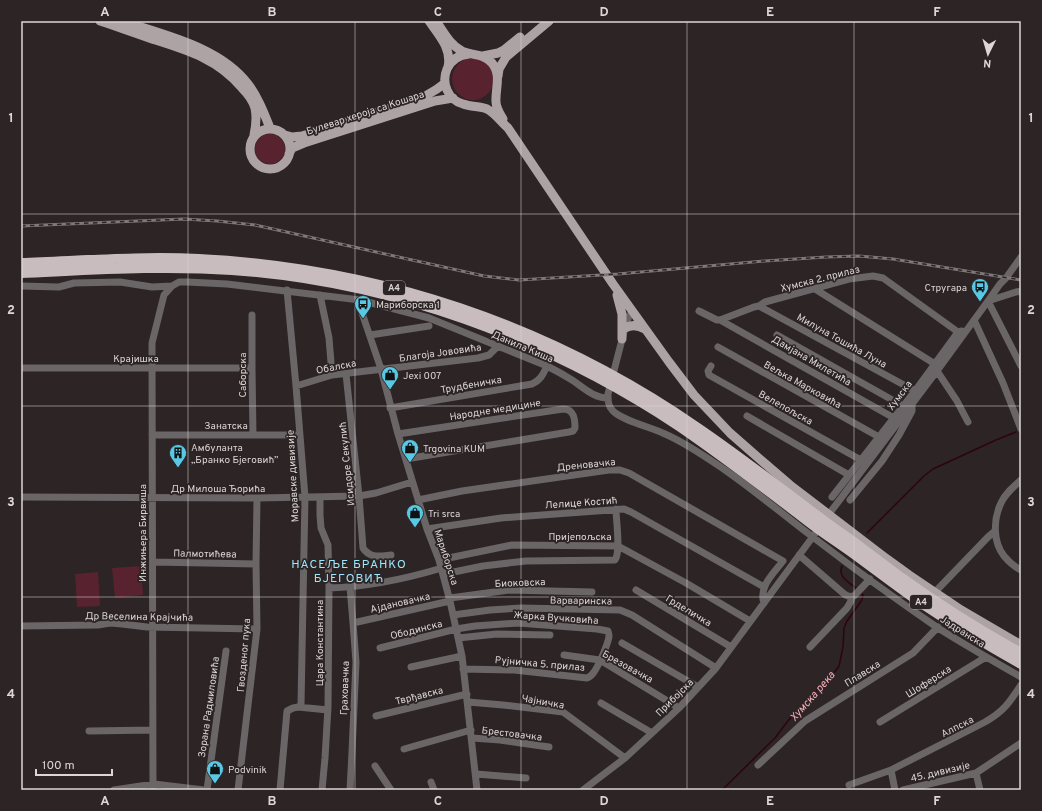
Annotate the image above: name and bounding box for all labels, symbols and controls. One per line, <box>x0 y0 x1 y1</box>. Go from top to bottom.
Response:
text: A <box>100 5 110 21</box>
text: B <box>268 5 277 21</box>
text: C <box>434 5 442 21</box>
text: D <box>599 5 609 21</box>
text: E <box>766 5 774 21</box>
text: F <box>933 5 941 21</box>
north arrow <box>968 34 1008 74</box>
text: N <box>983 56 992 70</box>
street label: Булевар хероја са Кошара <box>305 88 426 139</box>
text: 1 <box>8 111 14 127</box>
text: 1 <box>1028 111 1034 127</box>
street label: Хумска 2. прилаз <box>779 263 861 296</box>
bus stop icon: Стругара <box>970 277 990 302</box>
road number: A4 <box>383 281 405 295</box>
place label: Стругара <box>925 282 967 295</box>
bus stop icon: Мариборска 1 <box>353 294 373 319</box>
place label: Мариборска 1 <box>376 299 440 312</box>
text: 2 <box>7 303 15 319</box>
text: 2 <box>1027 303 1035 319</box>
street label: Милуна Тошића Луна <box>794 311 889 371</box>
street label: Данила Киша <box>490 329 555 366</box>
street label: Дамјана Милетића <box>769 333 853 389</box>
street label: Благоја Јововића <box>398 341 482 366</box>
street label: Крајишка <box>113 353 159 366</box>
street label: Саборска <box>237 353 250 397</box>
street label: Обалска <box>315 357 357 378</box>
street label: Вељка Марковића <box>761 359 843 412</box>
shop icon: Jexi 007 <box>380 365 400 390</box>
place label: Jexi 007 <box>403 370 441 383</box>
street label: Трудбеничка <box>440 374 503 397</box>
street label: Хумска <box>885 378 916 413</box>
street label: Велепољска <box>756 388 815 429</box>
street label: Народне медицине <box>449 397 542 424</box>
street label: Занатска <box>204 420 248 433</box>
street label: Исидоре Секулић <box>337 421 358 507</box>
street label: Моравске дивизије <box>285 429 302 522</box>
shop icon: Trgovina KUM <box>400 438 420 463</box>
place label: Амбуланта „Бранко Бјеговић” <box>191 442 278 467</box>
building icon: Амбуланта „Бранко Бјеговић” <box>168 443 188 468</box>
place label: Trgovina KUM <box>423 443 485 456</box>
street label: Дреновачка <box>556 456 616 475</box>
street label: Др Милоша Ђорића <box>171 483 265 496</box>
street label: Инжињера Бирвиша <box>137 484 150 582</box>
street label: Лелице Костић <box>544 494 618 513</box>
text: 3 <box>7 495 15 511</box>
text: 3 <box>1027 495 1035 511</box>
shop icon: Tri srca <box>405 503 425 528</box>
place label: Tri srca <box>428 508 460 521</box>
street label: Мариборска <box>430 528 461 587</box>
street label: Пријепољска <box>548 531 612 544</box>
street label: Палмотићева <box>173 547 237 562</box>
district label: НАСЕЉЕ БРАНКО БЈЕГОВИЋ <box>291 557 407 587</box>
street label: Биоковска <box>494 576 546 591</box>
street label: Ајдановачка <box>369 590 432 617</box>
street label: Грделичка <box>663 592 714 630</box>
street label: Варваринска <box>550 594 612 609</box>
road number: A4 <box>910 595 932 609</box>
street label: Цара Константина <box>314 600 327 686</box>
street label: Жарка Вучковића <box>513 609 599 628</box>
street label: Др Веселина Крајчића <box>85 610 193 625</box>
street label: Јадранска <box>937 613 987 651</box>
street label: Гвозденог пука <box>235 618 254 693</box>
street label: Ободинска <box>389 618 444 643</box>
street label: Брезовачка <box>599 648 655 687</box>
street label: Рујничка 5. прилаз <box>494 654 586 675</box>
street label: Зорана Радмиловића <box>196 656 223 759</box>
street label: Плавска <box>842 658 883 690</box>
street label: Граховачка <box>338 661 353 715</box>
street label: Шоферска <box>903 663 954 701</box>
water label: Хумска река <box>787 668 839 725</box>
street label: Прибојска <box>653 676 697 720</box>
street label: Тврђавска <box>394 684 445 709</box>
text: 4 <box>7 687 15 703</box>
text: 4 <box>1027 687 1035 703</box>
street label: Чајничка <box>520 692 565 713</box>
street label: Алпска <box>939 714 976 741</box>
street label: Брестовачка <box>481 724 543 745</box>
scale bar <box>36 751 112 777</box>
text: 100 m <box>42 758 75 774</box>
shop icon: Podvinik <box>205 759 225 784</box>
street label: 45. дивизије <box>909 759 971 786</box>
place label: Podvinik <box>228 764 267 777</box>
text: A <box>100 794 110 810</box>
text: B <box>268 794 277 810</box>
text: C <box>434 794 442 810</box>
text: D <box>599 794 609 810</box>
text: E <box>766 794 774 810</box>
text: F <box>933 794 941 810</box>

